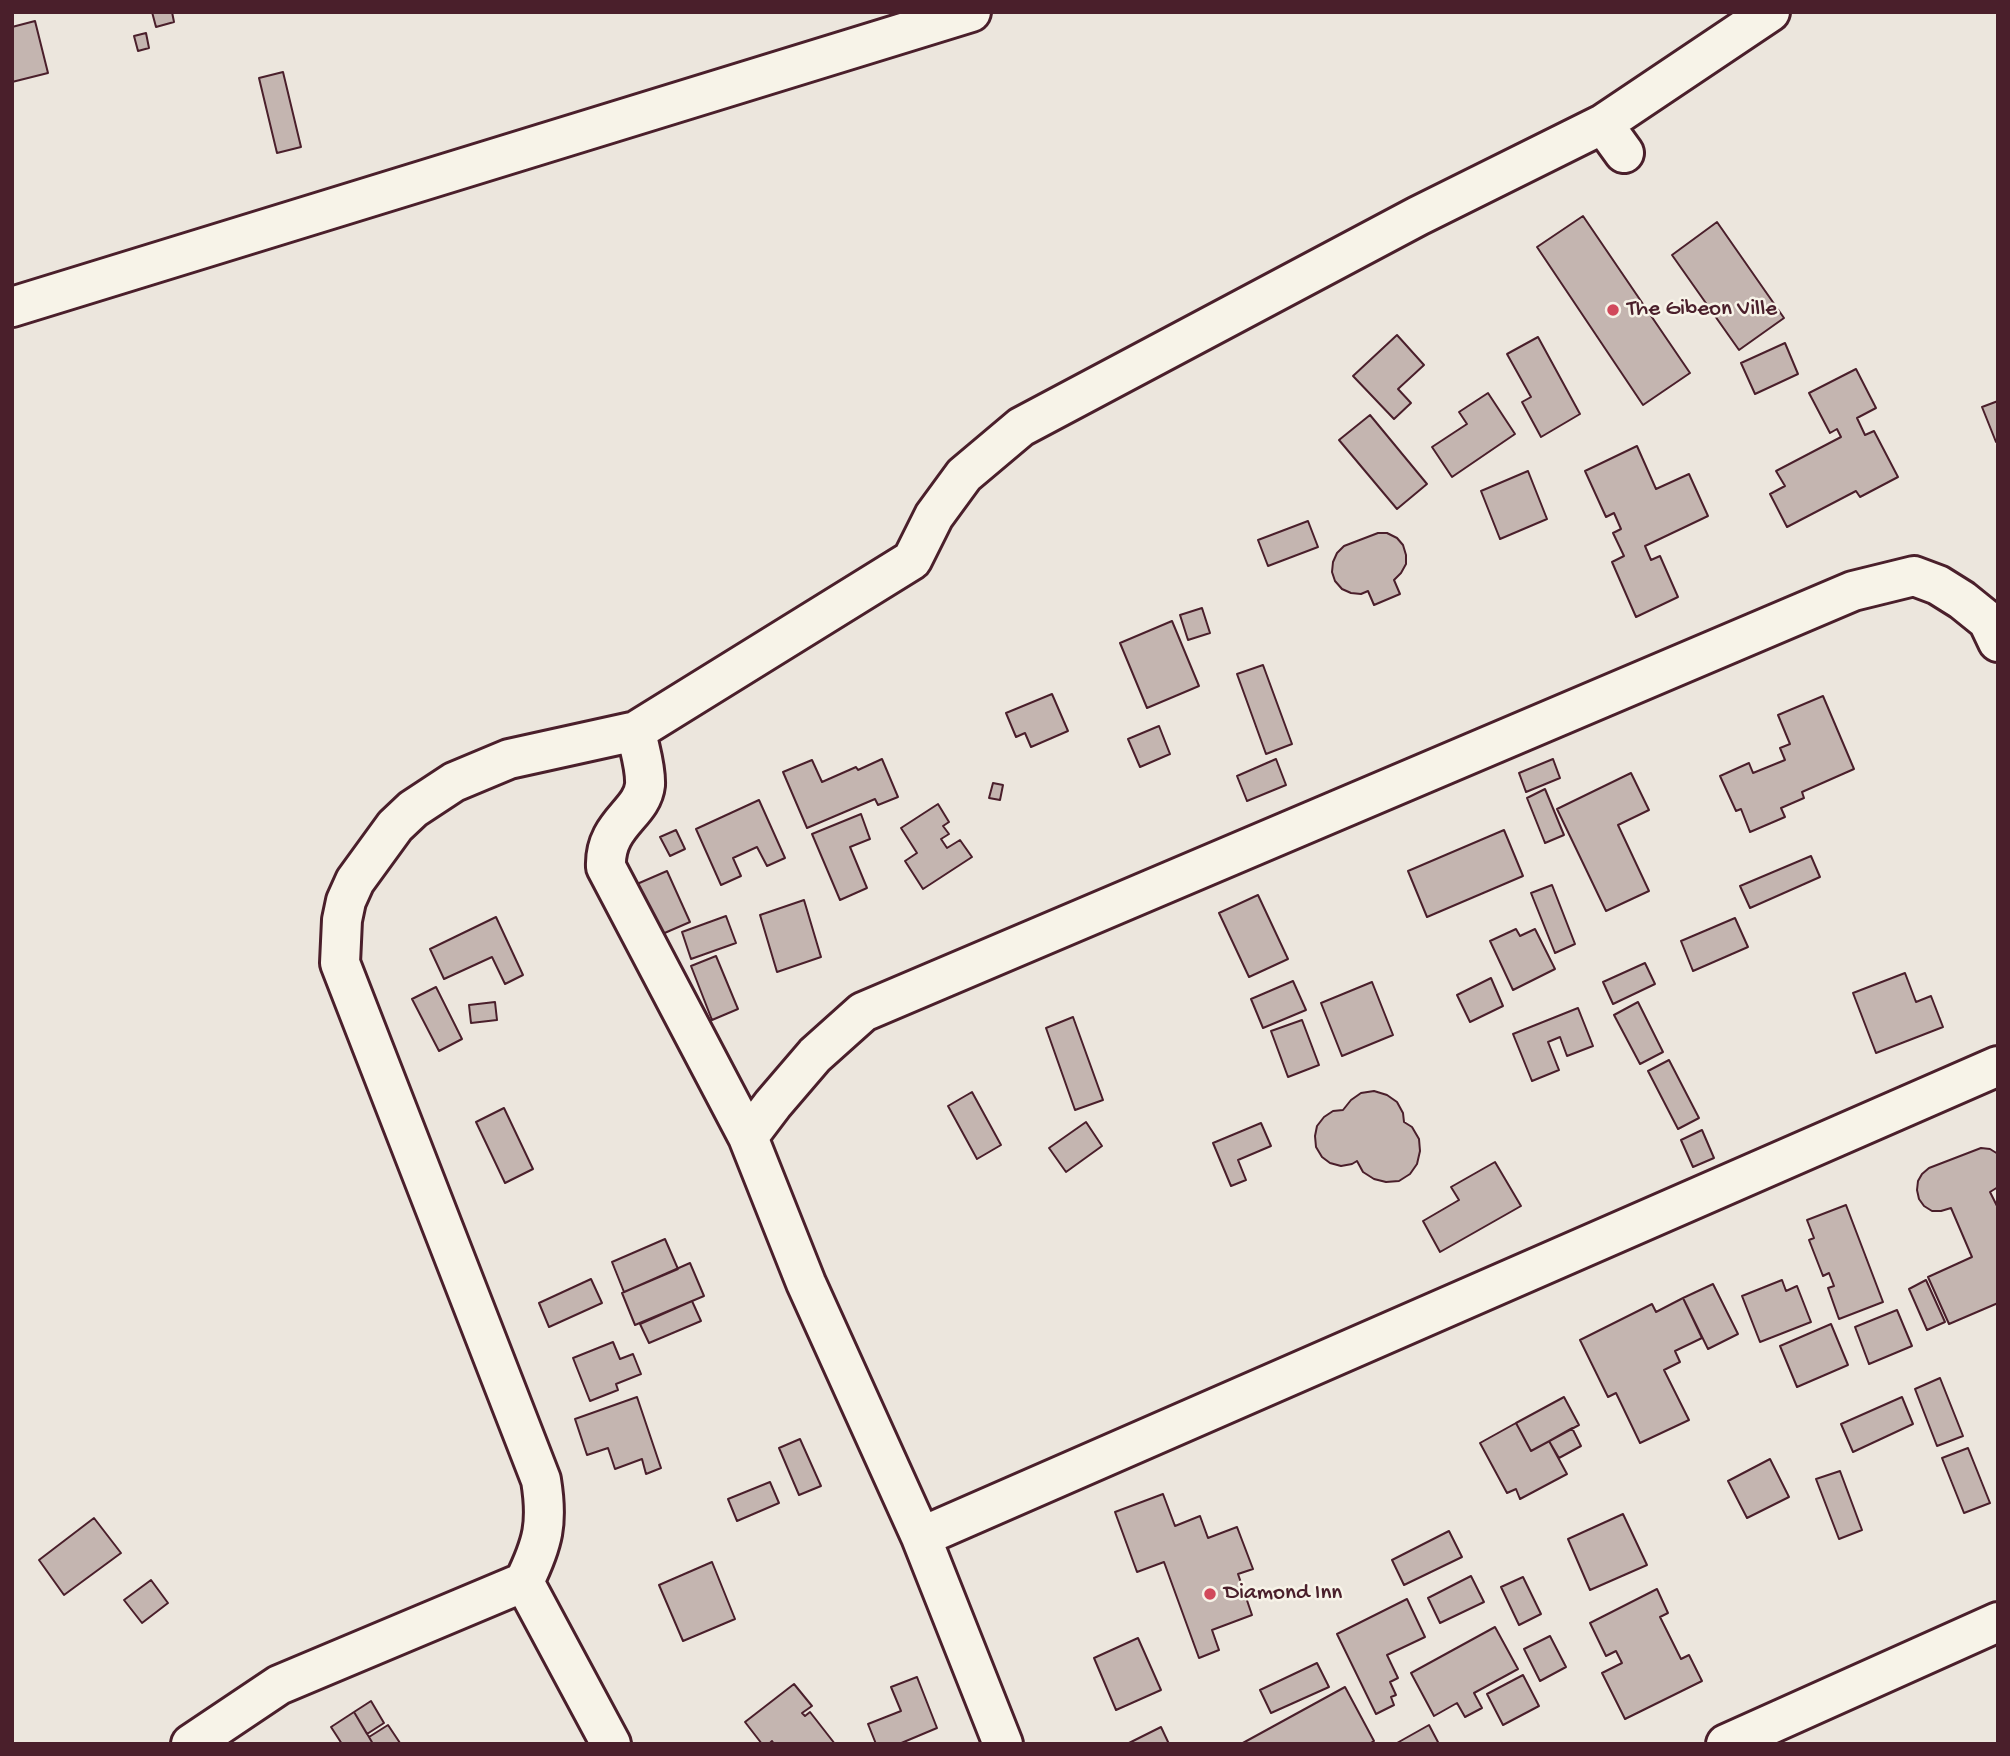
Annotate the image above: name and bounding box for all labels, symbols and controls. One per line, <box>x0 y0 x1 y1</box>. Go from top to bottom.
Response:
place label: The Gibeon Ville <box>1627 296 1777 324</box>
marker: The Gibeon Ville <box>1605 302 1621 318</box>
place label: Diamond Inn <box>1224 1580 1342 1608</box>
marker: Diamond Inn <box>1202 1586 1218 1602</box>

